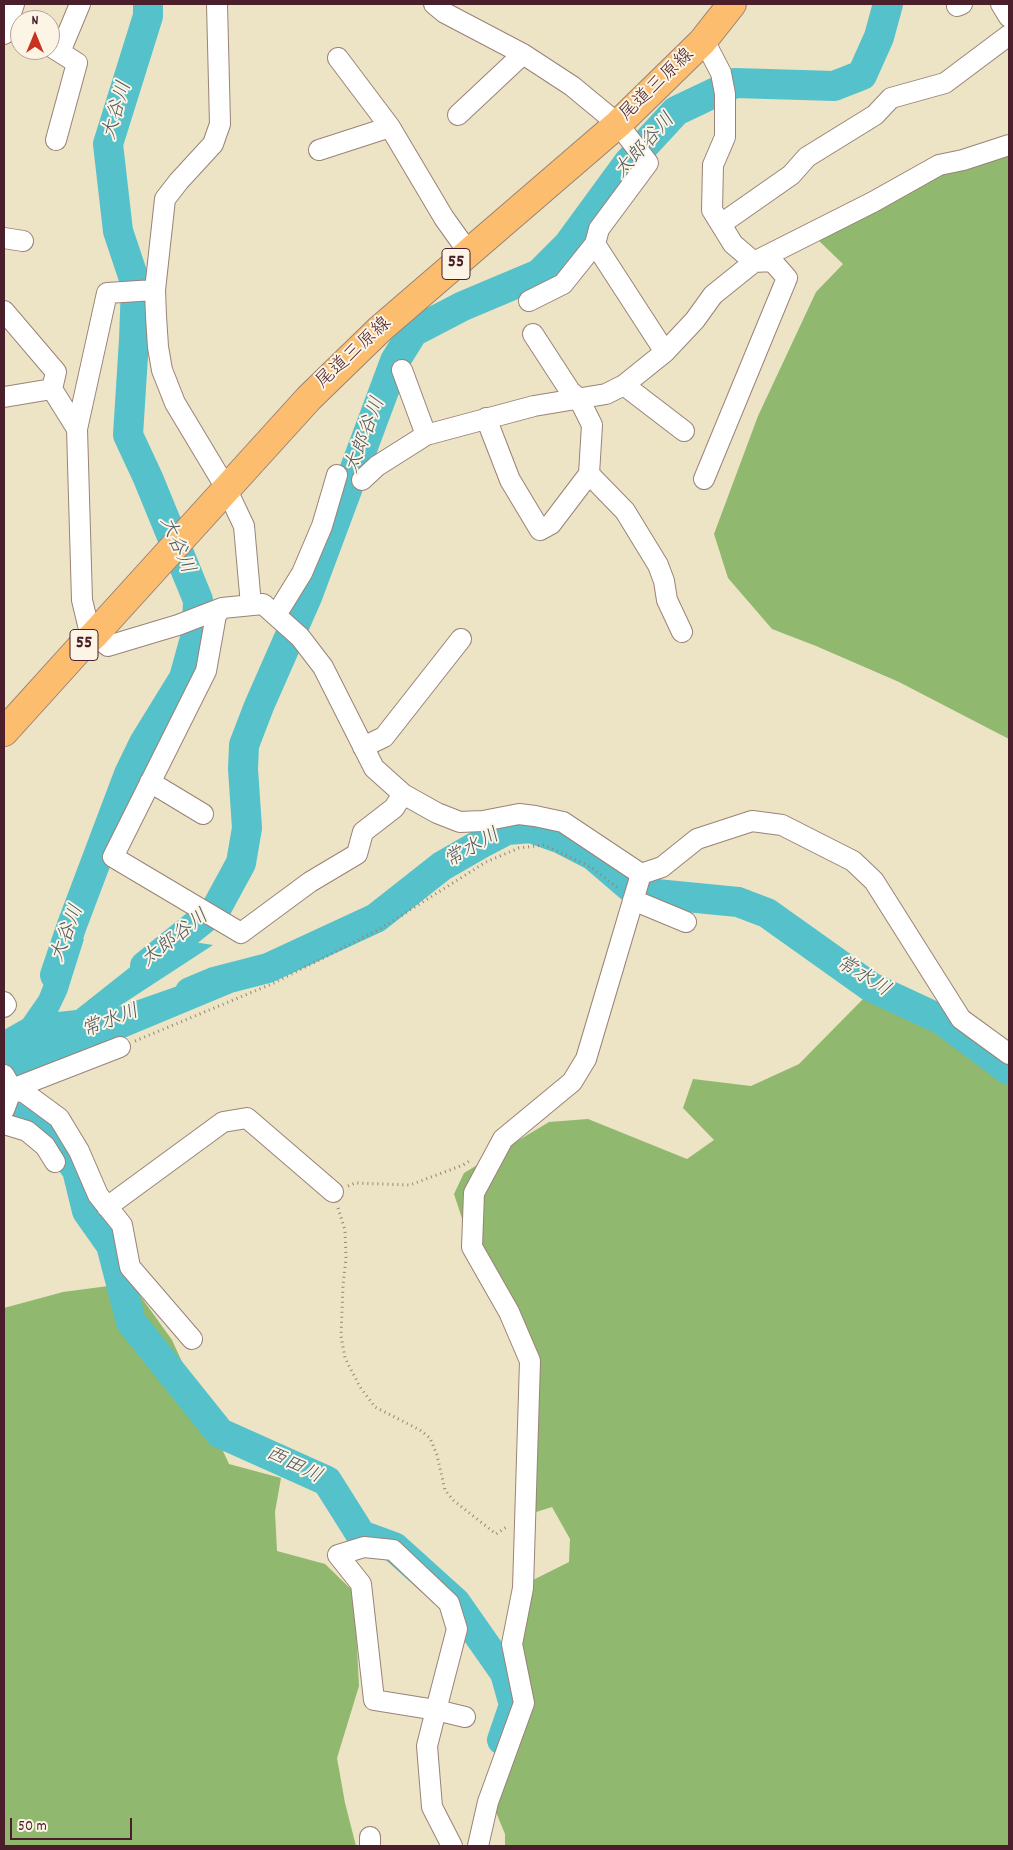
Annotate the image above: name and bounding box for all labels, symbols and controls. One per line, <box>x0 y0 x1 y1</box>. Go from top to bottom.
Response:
north arrow <box>10 10 60 60</box>
text: N <box>32 11 38 31</box>
street label: 尾道三原線 <box>616 45 700 127</box>
water label: 大谷川 <box>99 79 139 143</box>
water label: 太郎谷川 <box>610 109 682 185</box>
road number: 55 <box>442 248 470 280</box>
street label: 尾道三原線 <box>312 313 398 395</box>
water label: 太郎谷川 <box>341 394 393 478</box>
water label: 大谷川 <box>152 514 198 578</box>
road number: 55 <box>70 630 98 660</box>
water label: 常水川 <box>441 825 505 875</box>
water label: 大谷川 <box>47 902 91 966</box>
water label: 太郎谷川 <box>137 906 215 974</box>
water label: 常水川 <box>830 952 894 1004</box>
water label: 常水川 <box>79 1001 143 1045</box>
water label: 西田川 <box>261 1443 325 1491</box>
scale bar <box>12 1808 135 1840</box>
text: 50 m <box>18 1816 47 1838</box>

